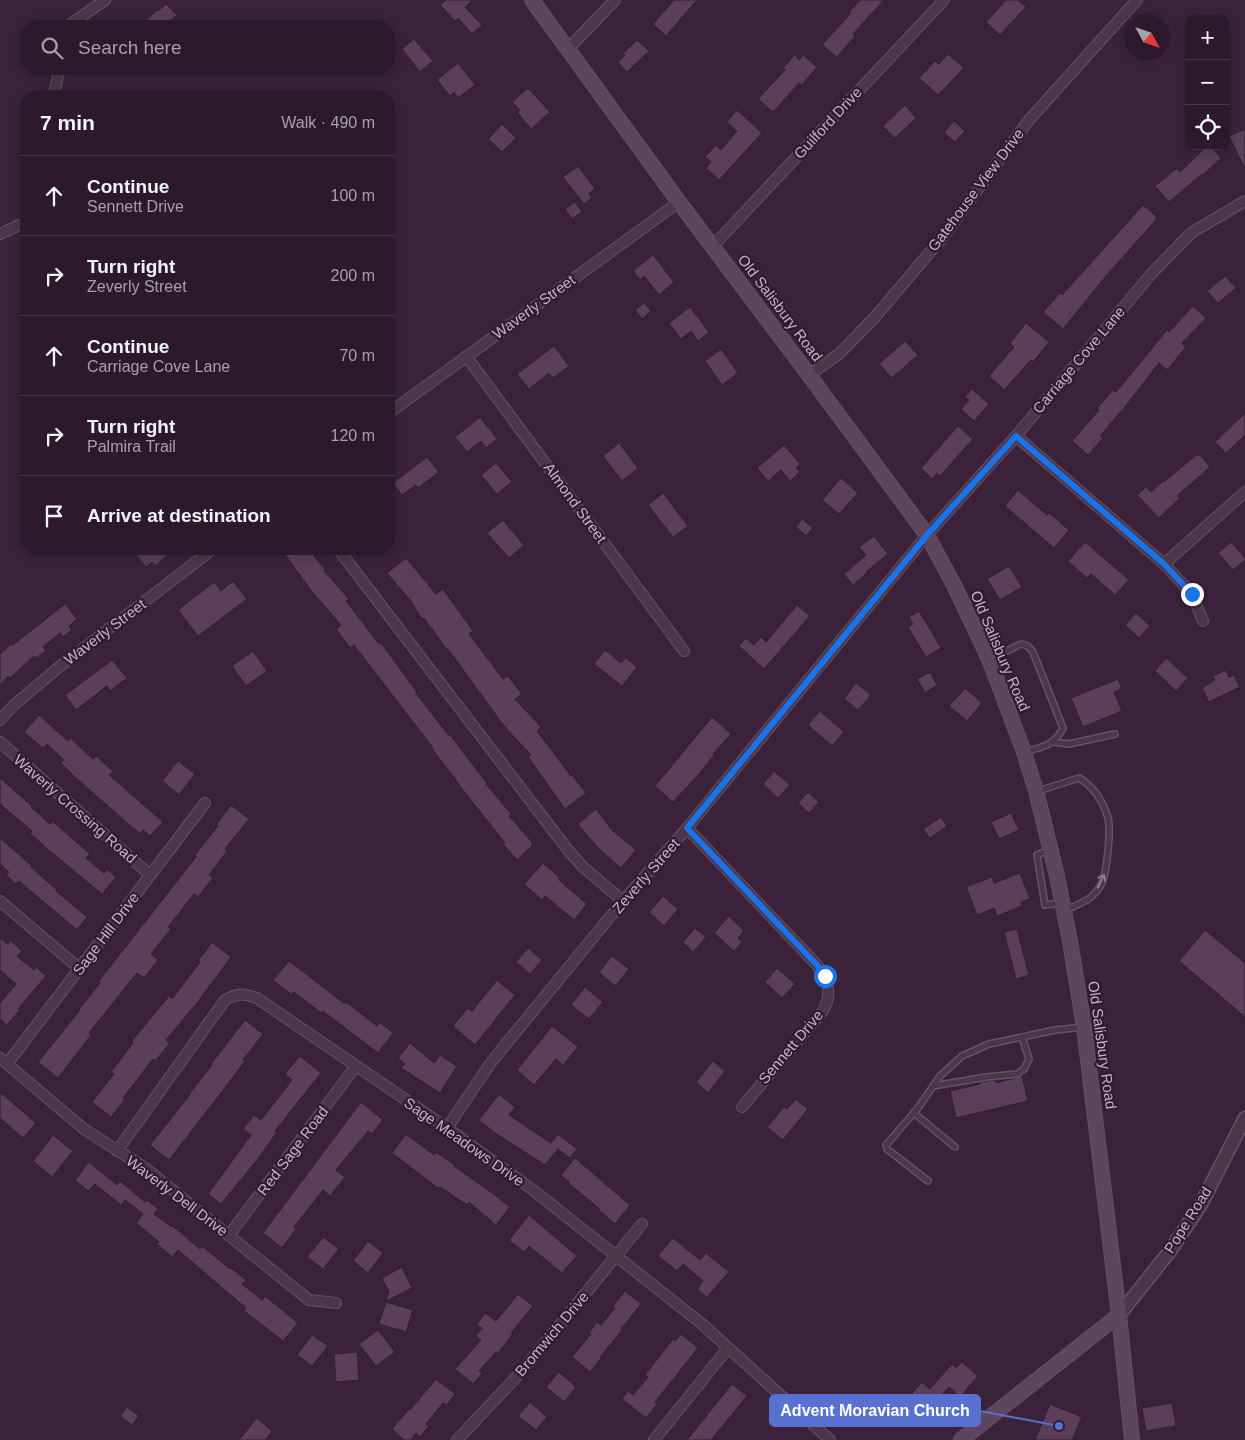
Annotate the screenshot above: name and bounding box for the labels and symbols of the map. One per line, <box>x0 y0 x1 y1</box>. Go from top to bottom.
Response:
north arrow <box>1125 15 1170 60</box>
street label: Guilford Drive <box>790 83 865 162</box>
street label: Gatehouse View Drive <box>924 125 1027 254</box>
street label: Old Salisbury Road <box>735 251 826 364</box>
street label: Waverly Street <box>489 270 579 342</box>
street label: Carriage Cove Lane <box>1029 303 1128 417</box>
street label: Almond Street <box>541 459 611 547</box>
route end <box>1181 583 1204 606</box>
street label: Old Salisbury Road <box>967 588 1034 714</box>
street label: Waverly Street <box>61 595 150 668</box>
street label: Waverly Crossing Road <box>11 751 140 867</box>
street label: Zeverly Street <box>609 834 683 916</box>
one-way arrow <box>1096 874 1106 889</box>
street label: Sage Hill Drive <box>69 889 142 978</box>
route start <box>814 965 837 988</box>
street label: Old Salisbury Road <box>1085 980 1120 1110</box>
street label: Sennett Drive <box>755 1006 826 1087</box>
street label: Sage Meadows Drive <box>401 1094 528 1189</box>
street label: Red Sage Road <box>254 1103 332 1198</box>
street label: Waverly Dell Drive <box>123 1152 231 1239</box>
street label: Pope Road <box>1160 1183 1215 1256</box>
street label: Bromwich Drive <box>511 1288 592 1379</box>
callout: Advent Moravian Church <box>770 1395 980 1426</box>
text: Advent Moravian Church <box>780 1402 970 1419</box>

